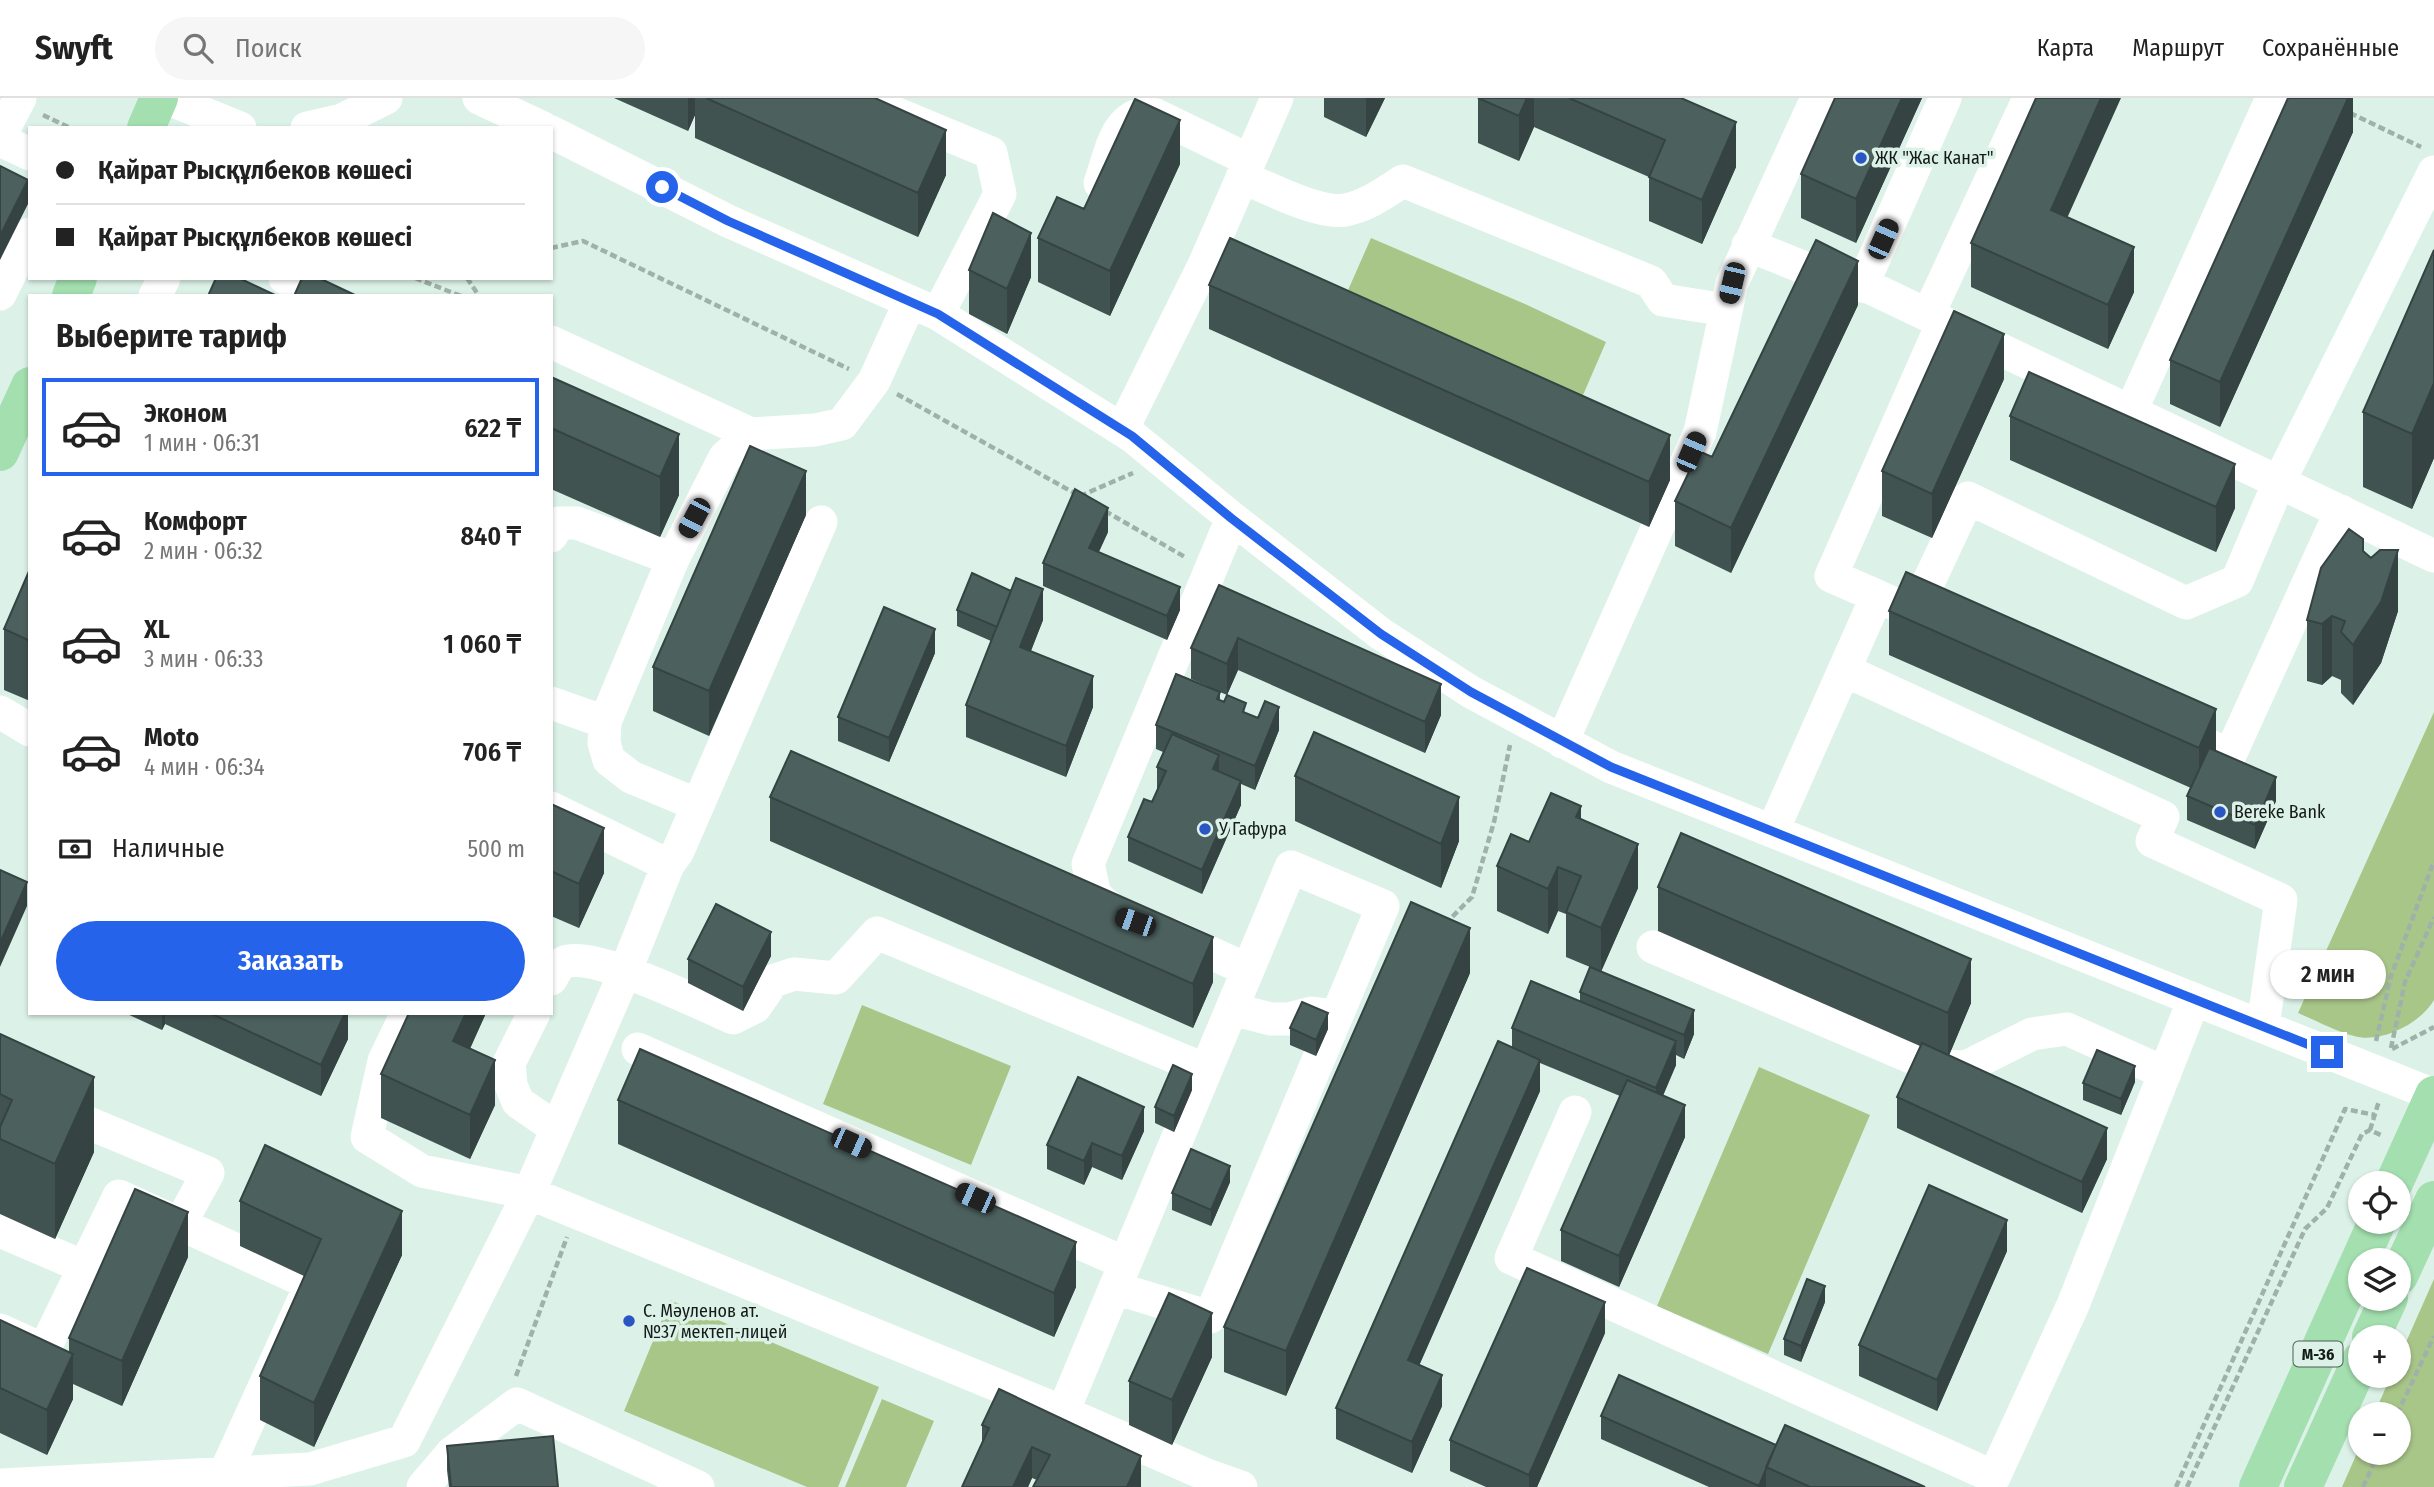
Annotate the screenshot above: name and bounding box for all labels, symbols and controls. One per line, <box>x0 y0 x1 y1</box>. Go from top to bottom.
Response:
search box <box>155 17 645 80</box>
text: Swyft <box>35 28 113 68</box>
icon: search <box>179 29 217 67</box>
text: Поиск <box>235 33 302 64</box>
text: Карта <box>2037 34 2094 62</box>
text: Маршрут <box>2132 34 2224 62</box>
text: Сохранённые <box>2262 34 2399 62</box>
place label: ЖК "Жас Канат" <box>1875 147 1994 169</box>
marker: ЖК "Жас Канат" <box>1853 150 1869 166</box>
text: Қайрат Рысқұлбеков көшесі <box>98 155 412 186</box>
route start <box>646 171 678 203</box>
car <box>1865 216 1902 262</box>
text: Қайрат Рысқұлбеков көшесі <box>98 222 412 253</box>
car <box>1718 260 1747 306</box>
text: Выберите тариф <box>56 317 287 355</box>
icon: car <box>60 396 123 459</box>
text: Эконом <box>144 398 227 429</box>
text: 622 ₸ <box>464 413 521 444</box>
text: 1 мин · 06:31 <box>144 429 260 457</box>
car <box>1674 429 1709 475</box>
car <box>675 495 714 541</box>
icon: car <box>60 504 123 567</box>
text: Комфорт <box>144 506 247 537</box>
text: 840 ₸ <box>460 521 521 552</box>
text: 2 мин · 06:32 <box>144 537 263 565</box>
icon: car <box>60 612 123 675</box>
text: XL <box>144 614 170 645</box>
text: 1 060 ₸ <box>443 629 521 660</box>
text: 3 мин · 06:33 <box>144 645 263 673</box>
icon: car <box>60 720 123 783</box>
text: Moto <box>144 722 199 753</box>
text: 706 ₸ <box>463 737 521 768</box>
text: 4 мин · 06:34 <box>144 753 265 781</box>
place label: Bereke Bank <box>2234 801 2326 823</box>
marker: Bereke Bank <box>2212 804 2228 820</box>
place label: У Гафура <box>1218 818 1287 840</box>
marker: У Гафура <box>1197 821 1213 837</box>
icon: cash <box>56 830 94 868</box>
text: Наличные <box>112 833 225 864</box>
text: 500 m <box>467 835 525 863</box>
car <box>1112 905 1159 939</box>
button: Заказать <box>56 921 525 1001</box>
callout: 2 мин <box>2269 950 2385 1000</box>
text: 2 мин <box>2301 960 2355 988</box>
route end <box>2311 1036 2343 1068</box>
car <box>828 1125 875 1161</box>
map controls <box>2348 1171 2411 1465</box>
button: locate <box>2348 1171 2411 1234</box>
car <box>952 1180 999 1216</box>
button: layers <box>2348 1248 2411 1311</box>
place label: С. Мәуленов ат. №37 мектеп-лицей <box>643 1300 787 1343</box>
marker: С. Мәуленов ат. №37 мектеп-лицей <box>621 1313 637 1329</box>
button: + <box>2348 1325 2411 1388</box>
road number: M-36 <box>2294 1342 2342 1366</box>
button: − <box>2348 1402 2411 1465</box>

